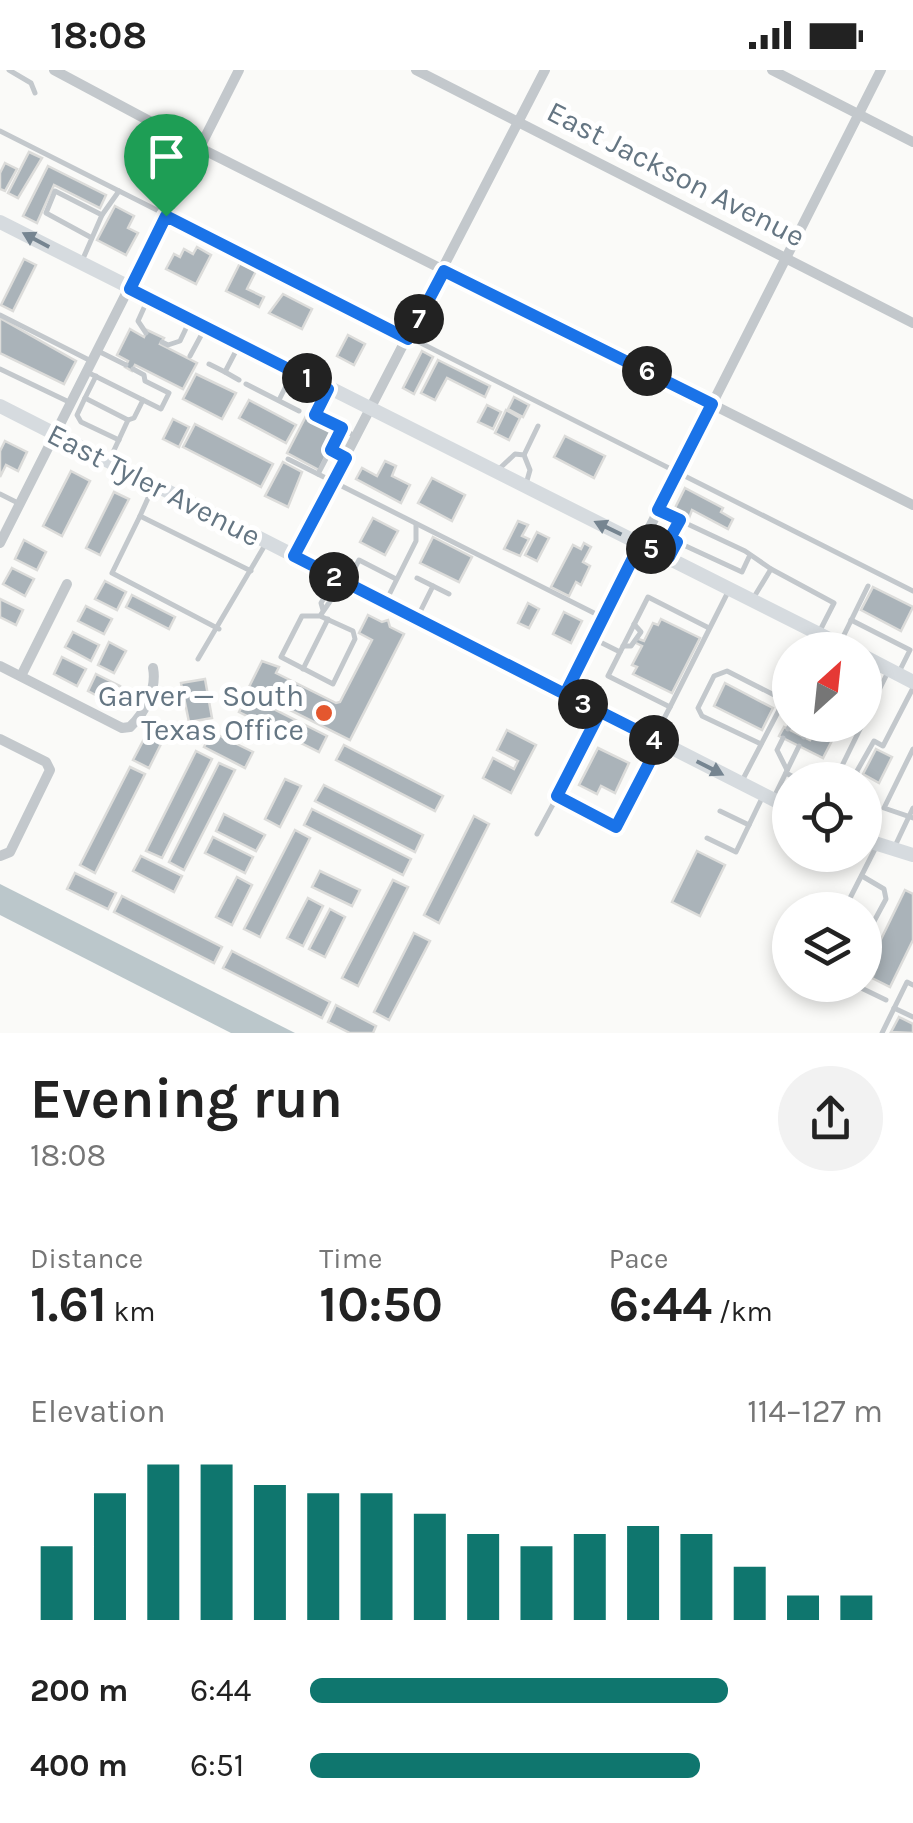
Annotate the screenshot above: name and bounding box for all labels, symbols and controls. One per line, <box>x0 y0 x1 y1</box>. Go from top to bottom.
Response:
text: 18:08 <box>50 13 147 58</box>
street label: East Jackson Avenue <box>541 93 811 255</box>
pin <box>124 114 209 217</box>
icon: arrive <box>139 129 194 184</box>
one-way arrow <box>22 232 51 249</box>
pin: 7 <box>394 294 444 344</box>
text: 7 <box>412 302 426 335</box>
pin: 6 <box>622 346 672 396</box>
pin: 1 <box>282 353 332 403</box>
text: 6 <box>639 354 656 387</box>
text: 1 <box>302 361 312 394</box>
street label: East Tyler Avenue <box>41 416 267 554</box>
one-way arrow <box>593 520 622 537</box>
pin: 5 <box>626 524 676 574</box>
text: 5 <box>643 532 659 565</box>
pin: 2 <box>309 552 359 602</box>
text: 2 <box>326 560 342 593</box>
north arrow <box>772 632 882 742</box>
map controls <box>772 632 882 1002</box>
place label: Garver — South Texas Office <box>98 678 304 748</box>
pin: 3 <box>558 679 608 729</box>
text: 3 <box>574 687 592 720</box>
marker: Garver — South Texas Office <box>313 702 335 724</box>
pin: 4 <box>629 715 679 765</box>
text: 4 <box>646 723 662 756</box>
one-way arrow <box>696 759 725 776</box>
button: locate <box>772 762 882 872</box>
button: layers <box>772 892 882 1002</box>
button: share <box>778 1066 883 1171</box>
text: Evening run <box>30 1067 343 1131</box>
text: 18:08 <box>30 1137 106 1174</box>
text: Distance <box>30 1242 143 1275</box>
text: Time <box>319 1242 382 1275</box>
text: Pace <box>609 1242 668 1275</box>
text: 1.61 <box>30 1275 107 1334</box>
text: 10:50 <box>319 1275 443 1334</box>
text: 6:44 <box>609 1275 712 1334</box>
text: km <box>107 1295 155 1328</box>
text: /km <box>712 1295 773 1328</box>
text: Elevation <box>30 1393 165 1430</box>
text: 114–127 m <box>747 1393 883 1430</box>
text: 200 m <box>30 1672 128 1709</box>
text: 6:44 <box>190 1672 251 1709</box>
text: 400 m <box>30 1747 128 1784</box>
text: 6:51 <box>190 1747 244 1784</box>

